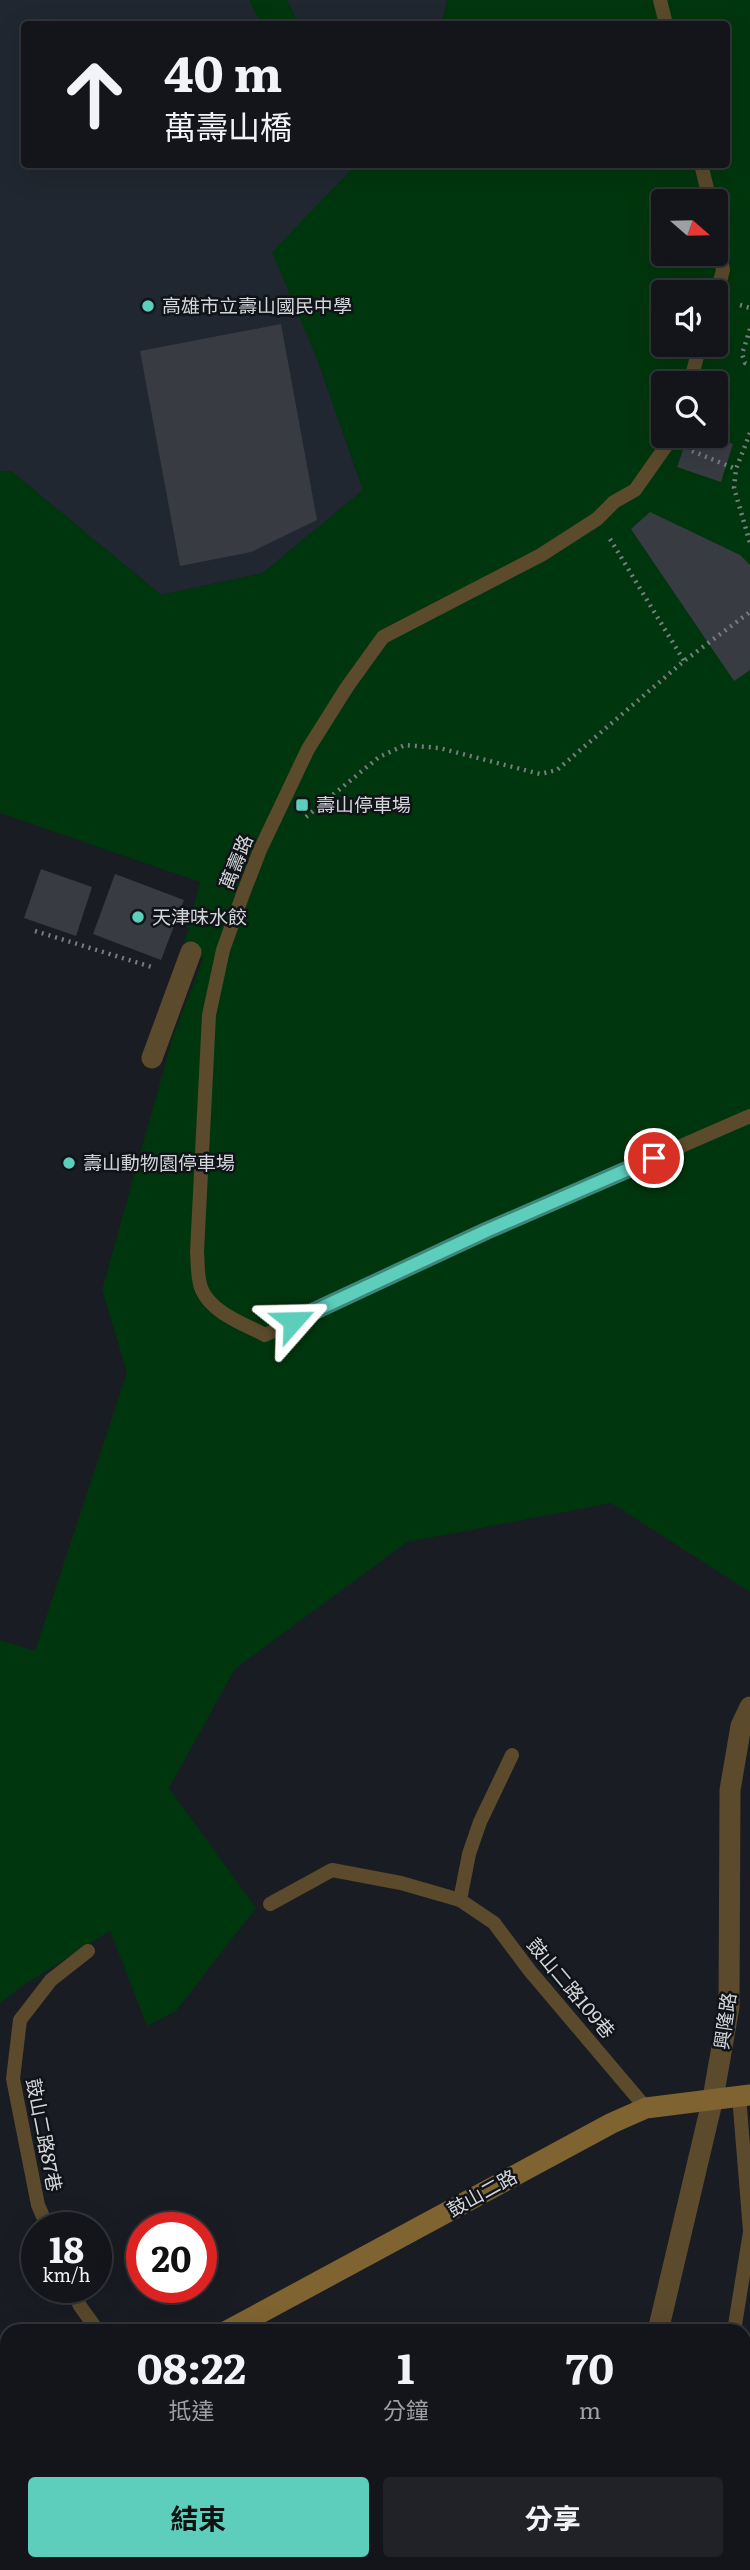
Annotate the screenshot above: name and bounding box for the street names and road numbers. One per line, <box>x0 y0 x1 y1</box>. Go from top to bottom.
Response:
street label: 萬壽路 <box>211 830 259 893</box>
street label: 鼓山二路109巷 <box>521 1931 622 2044</box>
street label: 興隆路 <box>706 1991 742 2051</box>
street label: 鼓山二路87巷 <box>20 2076 70 2194</box>
street label: 鼓山二路 <box>441 2161 522 2223</box>

